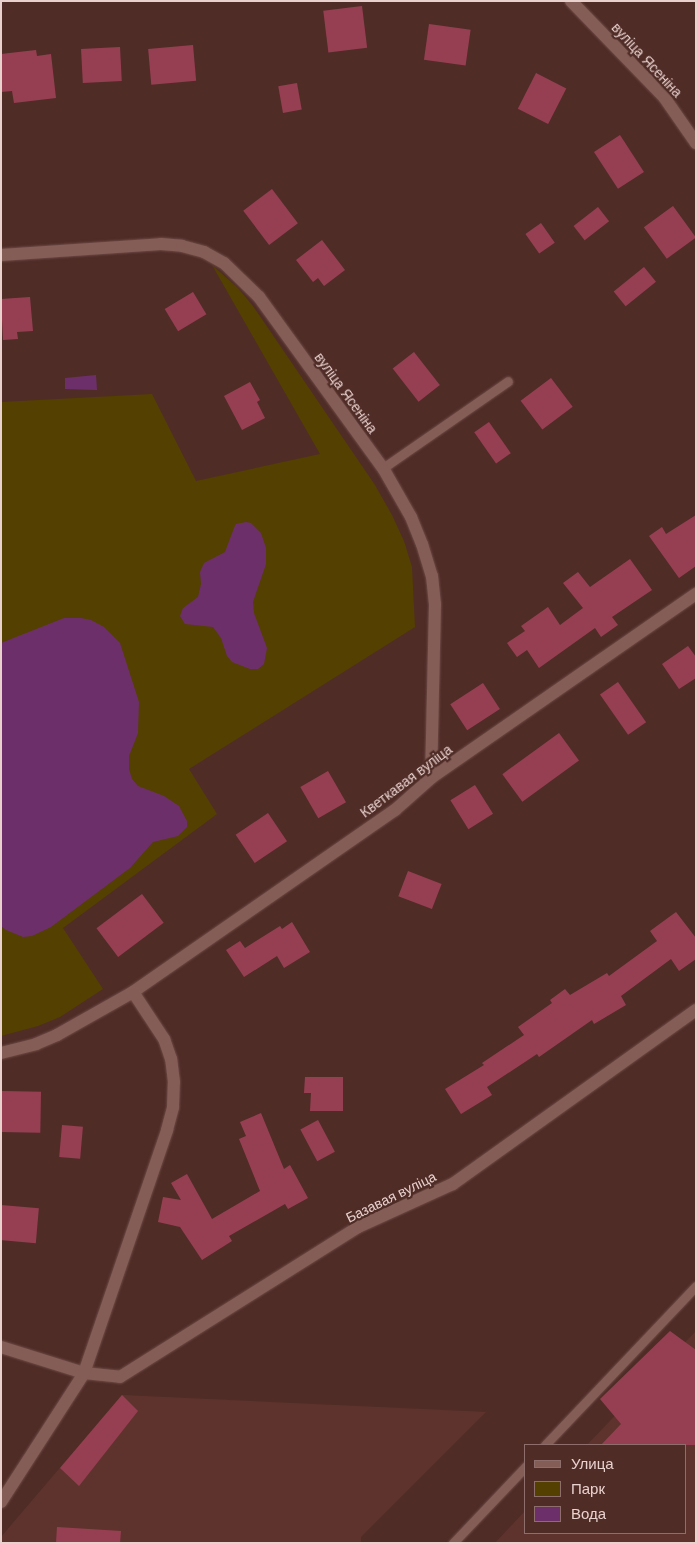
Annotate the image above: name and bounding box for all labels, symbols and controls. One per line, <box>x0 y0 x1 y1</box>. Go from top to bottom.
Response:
street label: вуліца Ясеніна <box>608 19 686 101</box>
street label: вуліца Ясеніна <box>311 349 381 437</box>
street label: Кветкавая вуліца <box>357 741 455 821</box>
street label: Базавая вуліца <box>343 1168 439 1226</box>
legend <box>524 1444 687 1534</box>
text: Улица <box>571 1454 614 1474</box>
text: Парк <box>571 1479 605 1499</box>
text: Вода <box>571 1504 606 1524</box>

